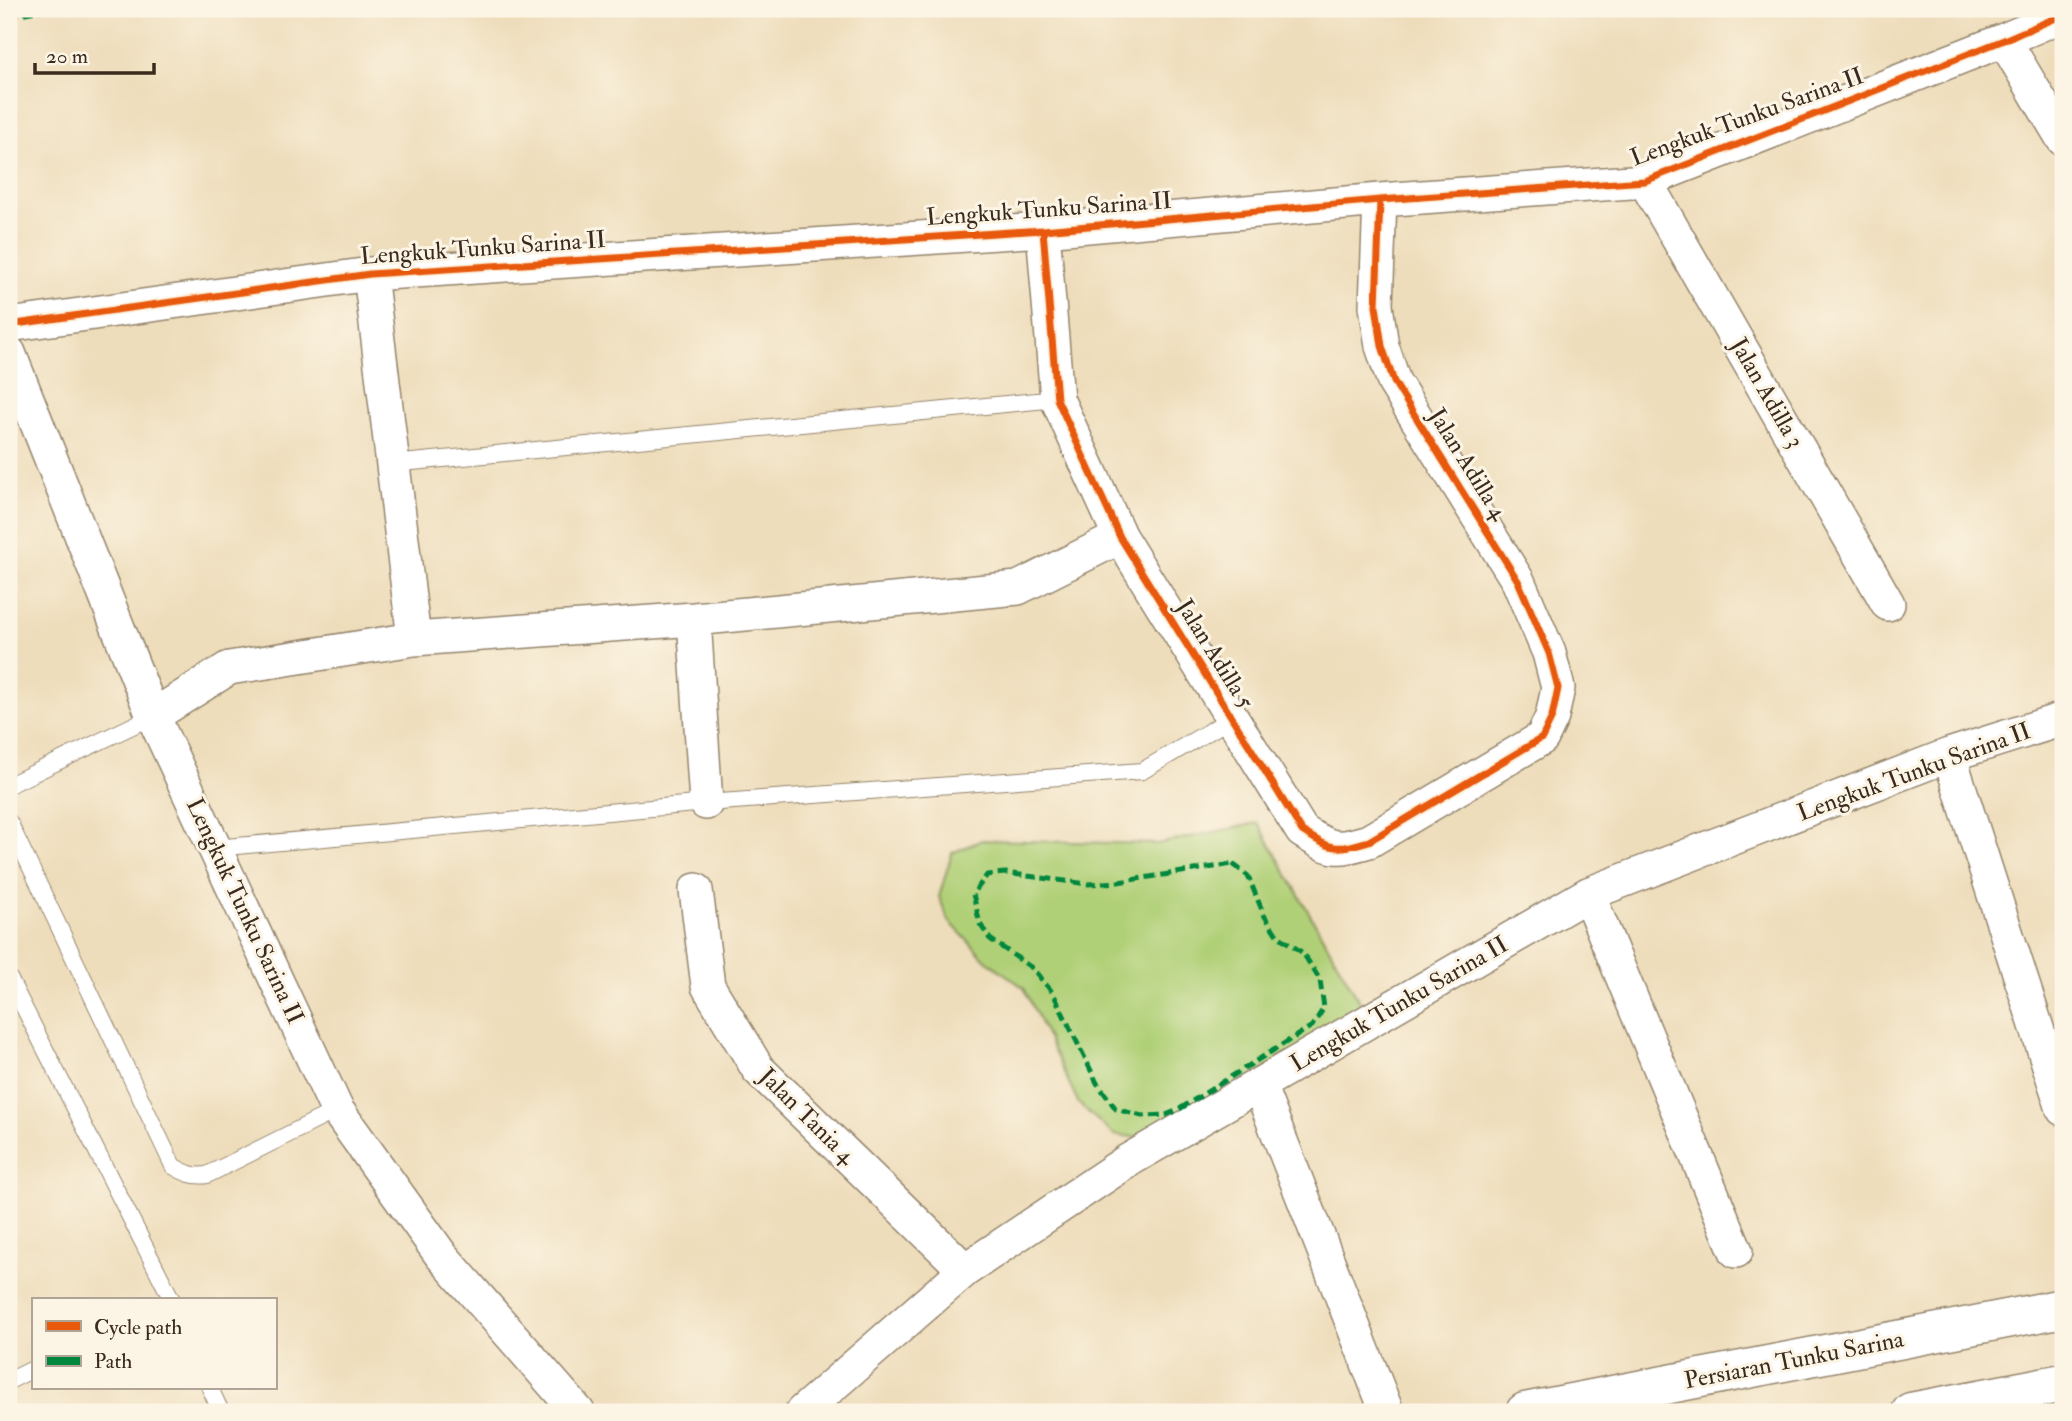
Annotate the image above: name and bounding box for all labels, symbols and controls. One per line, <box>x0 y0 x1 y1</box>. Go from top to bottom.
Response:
scale bar <box>35 32 154 76</box>
text: 20 m <box>46 43 88 70</box>
street label: Lengkuk Tunku Sarina II <box>1626 60 1868 174</box>
street label: Lengkuk Tunku Sarina II <box>925 185 1173 233</box>
street label: Lengkuk Tunku Sarina II <box>359 224 607 272</box>
street label: Jalan Adilla 3 <box>1722 331 1811 454</box>
street label: Jalan Adilla 4 <box>1421 401 1515 527</box>
street label: Jalan Adilla 5 <box>1169 592 1261 715</box>
street label: Lengkuk Tunku Sarina II <box>1793 715 2035 829</box>
street label: Lengkuk Tunku Sarina II <box>179 793 311 1029</box>
street label: Lengkuk Tunku Sarina II <box>1285 929 1513 1079</box>
street label: Jalan Tania 4 <box>751 1060 863 1172</box>
legend <box>32 1298 276 1390</box>
text: Cycle path <box>94 1314 182 1341</box>
street label: Persiaran Tunku Sarina <box>1682 1323 1907 1396</box>
text: Path <box>94 1348 132 1375</box>

